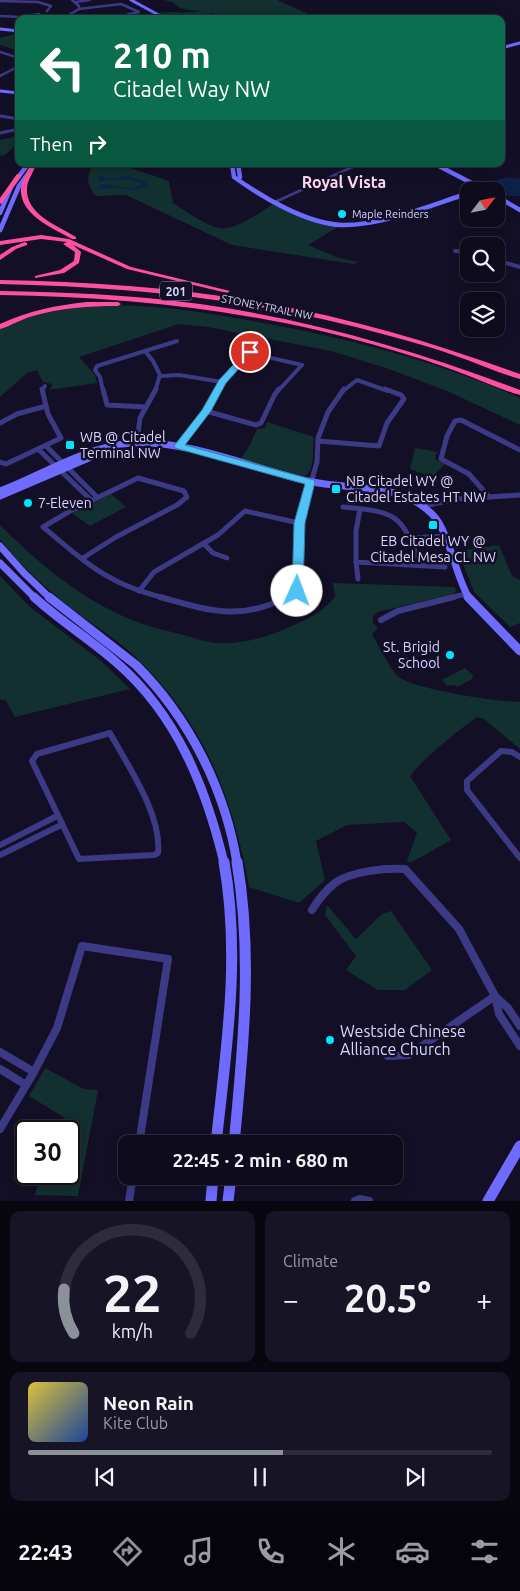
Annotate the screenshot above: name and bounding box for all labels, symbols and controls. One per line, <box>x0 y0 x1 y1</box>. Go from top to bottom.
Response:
icon: left <box>30 35 95 100</box>
text: 210 m <box>113 35 211 75</box>
text: Citadel Way NW <box>113 76 270 101</box>
icon: right <box>83 130 111 158</box>
text: Then <box>30 133 73 155</box>
district label: Royal Vista <box>302 173 386 191</box>
north arrow <box>460 182 505 228</box>
map controls <box>460 182 505 337</box>
marker: Maple Reinders <box>336 208 348 220</box>
place label: Maple Reinders <box>352 208 429 220</box>
button: search <box>460 237 505 282</box>
road number: 201 <box>160 282 192 300</box>
street label: STONEY TRAIL NW <box>220 292 314 322</box>
button: layers <box>460 292 505 337</box>
pin <box>229 331 271 373</box>
icon: arrive <box>236 338 264 366</box>
place label: WB @ Citadel Terminal NW <box>80 429 166 461</box>
marker: WB @ Citadel Terminal NW <box>64 439 76 451</box>
place label: NB Citadel WY @ Citadel Estates HT NW <box>346 473 486 505</box>
marker: NB Citadel WY @ Citadel Estates HT NW <box>330 483 342 495</box>
place label: 7-Eleven <box>38 495 92 511</box>
marker: 7-Eleven <box>22 497 34 509</box>
marker: EB Citadel WY @ Citadel Mesa CL NW <box>427 519 439 531</box>
place label: EB Citadel WY @ Citadel Mesa CL NW <box>370 533 496 565</box>
position arrow <box>270 564 322 616</box>
place label: St. Brigid School <box>383 639 440 671</box>
marker: St. Brigid School <box>444 649 456 661</box>
place label: Westside Chinese Alliance Church <box>340 1022 466 1058</box>
marker: Westside Chinese Alliance Church <box>324 1034 336 1046</box>
speed limit sign: 30 <box>15 1120 80 1185</box>
text: 22:45 · 2 min · 680 m <box>173 1149 348 1171</box>
text: Climate <box>283 1252 338 1270</box>
text: 22 <box>103 1264 162 1322</box>
text: 20.5° <box>344 1277 431 1319</box>
text: − <box>283 1284 299 1315</box>
text: + <box>476 1284 492 1315</box>
text: km/h <box>112 1321 153 1341</box>
text: Neon Rain <box>103 1392 194 1414</box>
text: Kite Club <box>103 1414 168 1432</box>
icon: previous <box>91 1463 119 1491</box>
icon: pause <box>246 1463 274 1491</box>
icon: next <box>401 1463 429 1491</box>
icon: directions <box>110 1534 145 1569</box>
icon: music <box>181 1534 216 1569</box>
icon: phone <box>253 1534 288 1569</box>
icon: climate <box>324 1534 359 1569</box>
icon: car <box>395 1534 430 1569</box>
icon: filters <box>467 1534 502 1569</box>
text: 22:43 <box>18 1539 73 1564</box>

